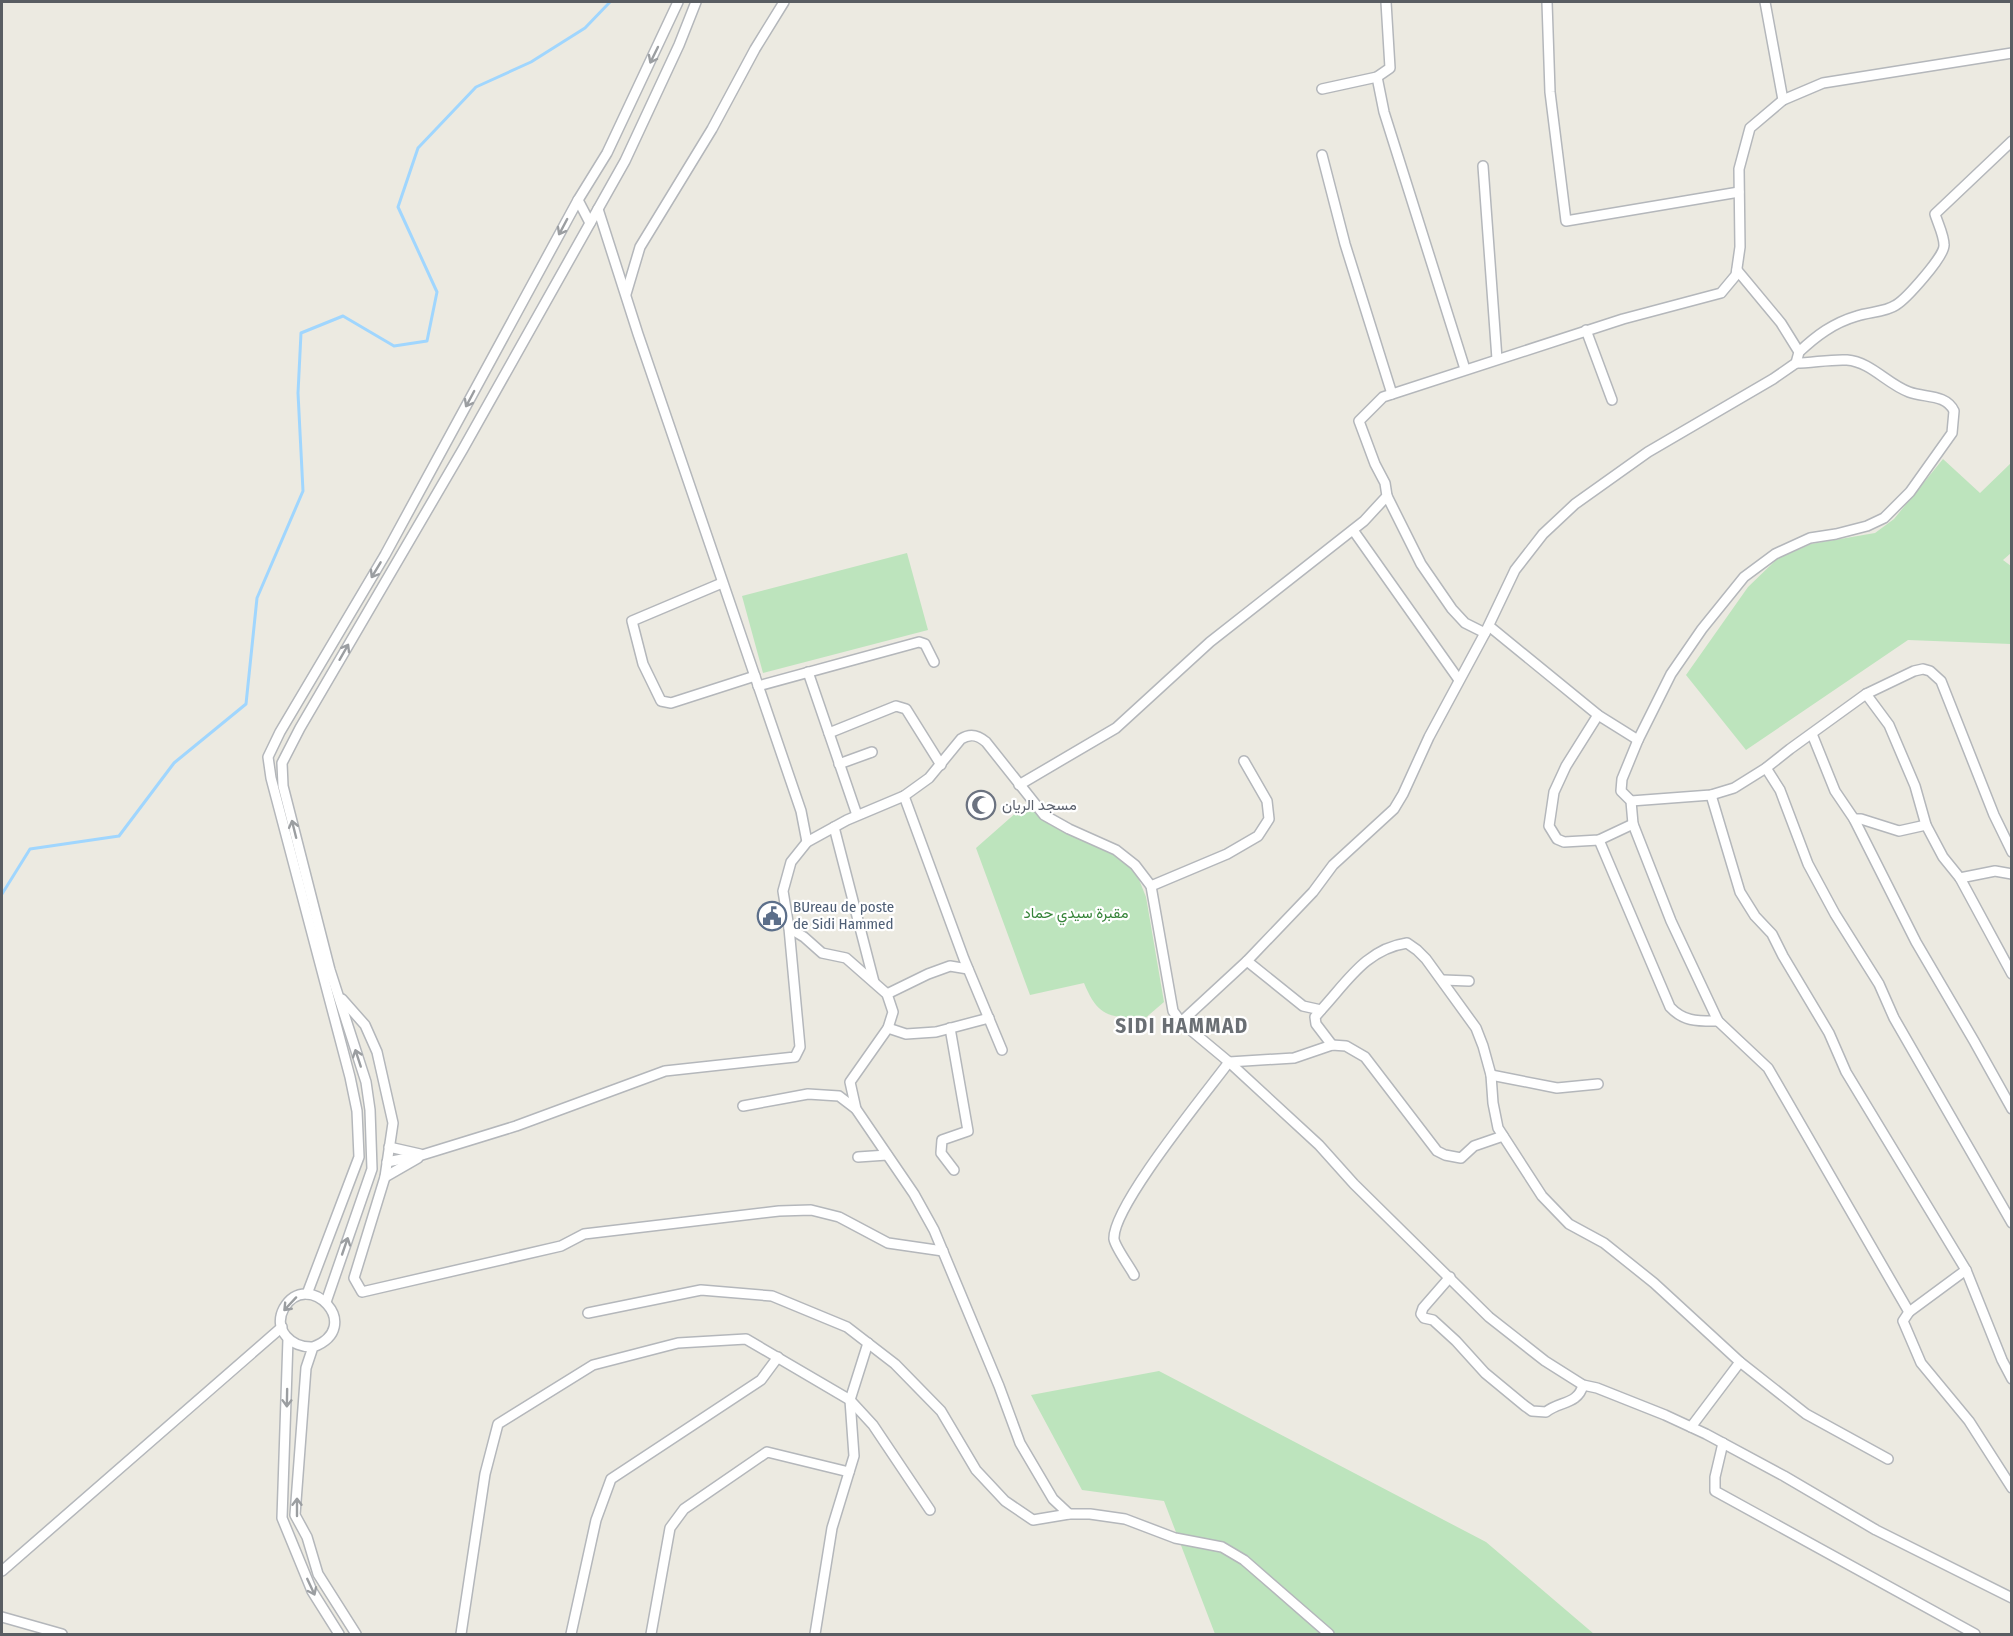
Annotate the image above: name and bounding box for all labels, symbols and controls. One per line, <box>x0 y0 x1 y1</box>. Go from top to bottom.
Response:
one-way arrow <box>648 46 660 63</box>
one-way arrow <box>557 218 569 235</box>
one-way arrow <box>464 389 475 407</box>
one-way arrow <box>370 561 382 578</box>
one-way arrow <box>339 644 351 661</box>
mosque icon: مسجد الريان <box>965 789 997 821</box>
place label: مسجد الريان <box>1002 796 1077 814</box>
one-way arrow <box>288 820 300 839</box>
place label: BUreau de poste de Sidi Hammed <box>793 898 894 933</box>
public building icon: BUreau de poste de Sidi Hammed <box>756 900 788 932</box>
park label: مقبرة سيدي حماد <box>1024 904 1128 926</box>
district label: SIDI HAMMAD <box>1115 1013 1249 1039</box>
one-way arrow <box>352 1049 363 1068</box>
one-way arrow <box>340 1237 351 1256</box>
one-way arrow <box>283 1297 297 1312</box>
one-way arrow <box>281 1387 293 1407</box>
one-way arrow <box>291 1498 303 1518</box>
one-way arrow <box>305 1577 317 1595</box>

